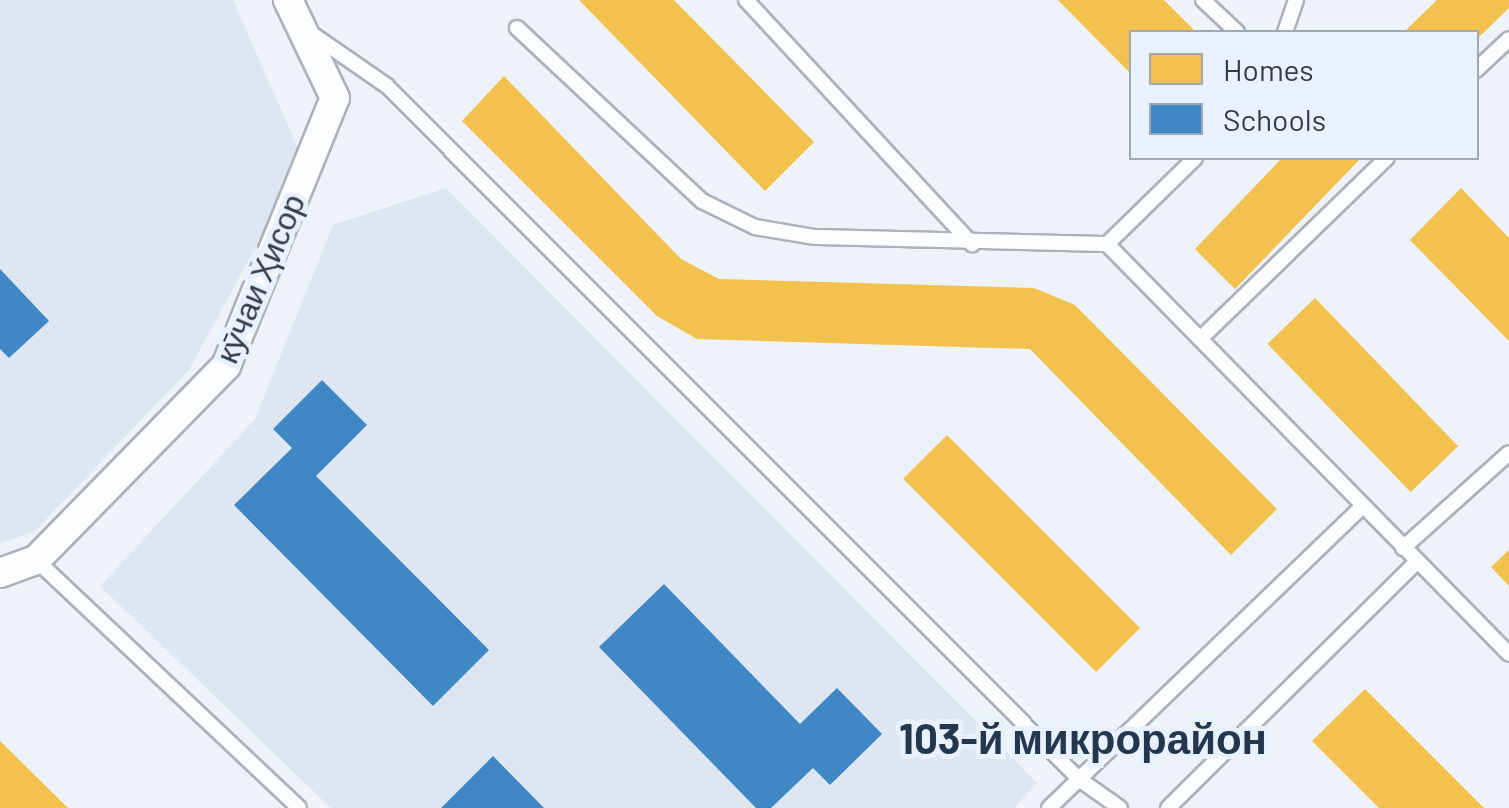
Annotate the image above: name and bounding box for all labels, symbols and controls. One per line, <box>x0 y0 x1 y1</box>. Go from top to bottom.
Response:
legend <box>1129 30 1479 160</box>
text: Homes <box>1223 51 1314 87</box>
text: Schools <box>1223 101 1326 137</box>
street label: кӯчаи Ҳисор <box>206 188 312 368</box>
district label: 103-й микрорайон <box>899 712 1267 762</box>

